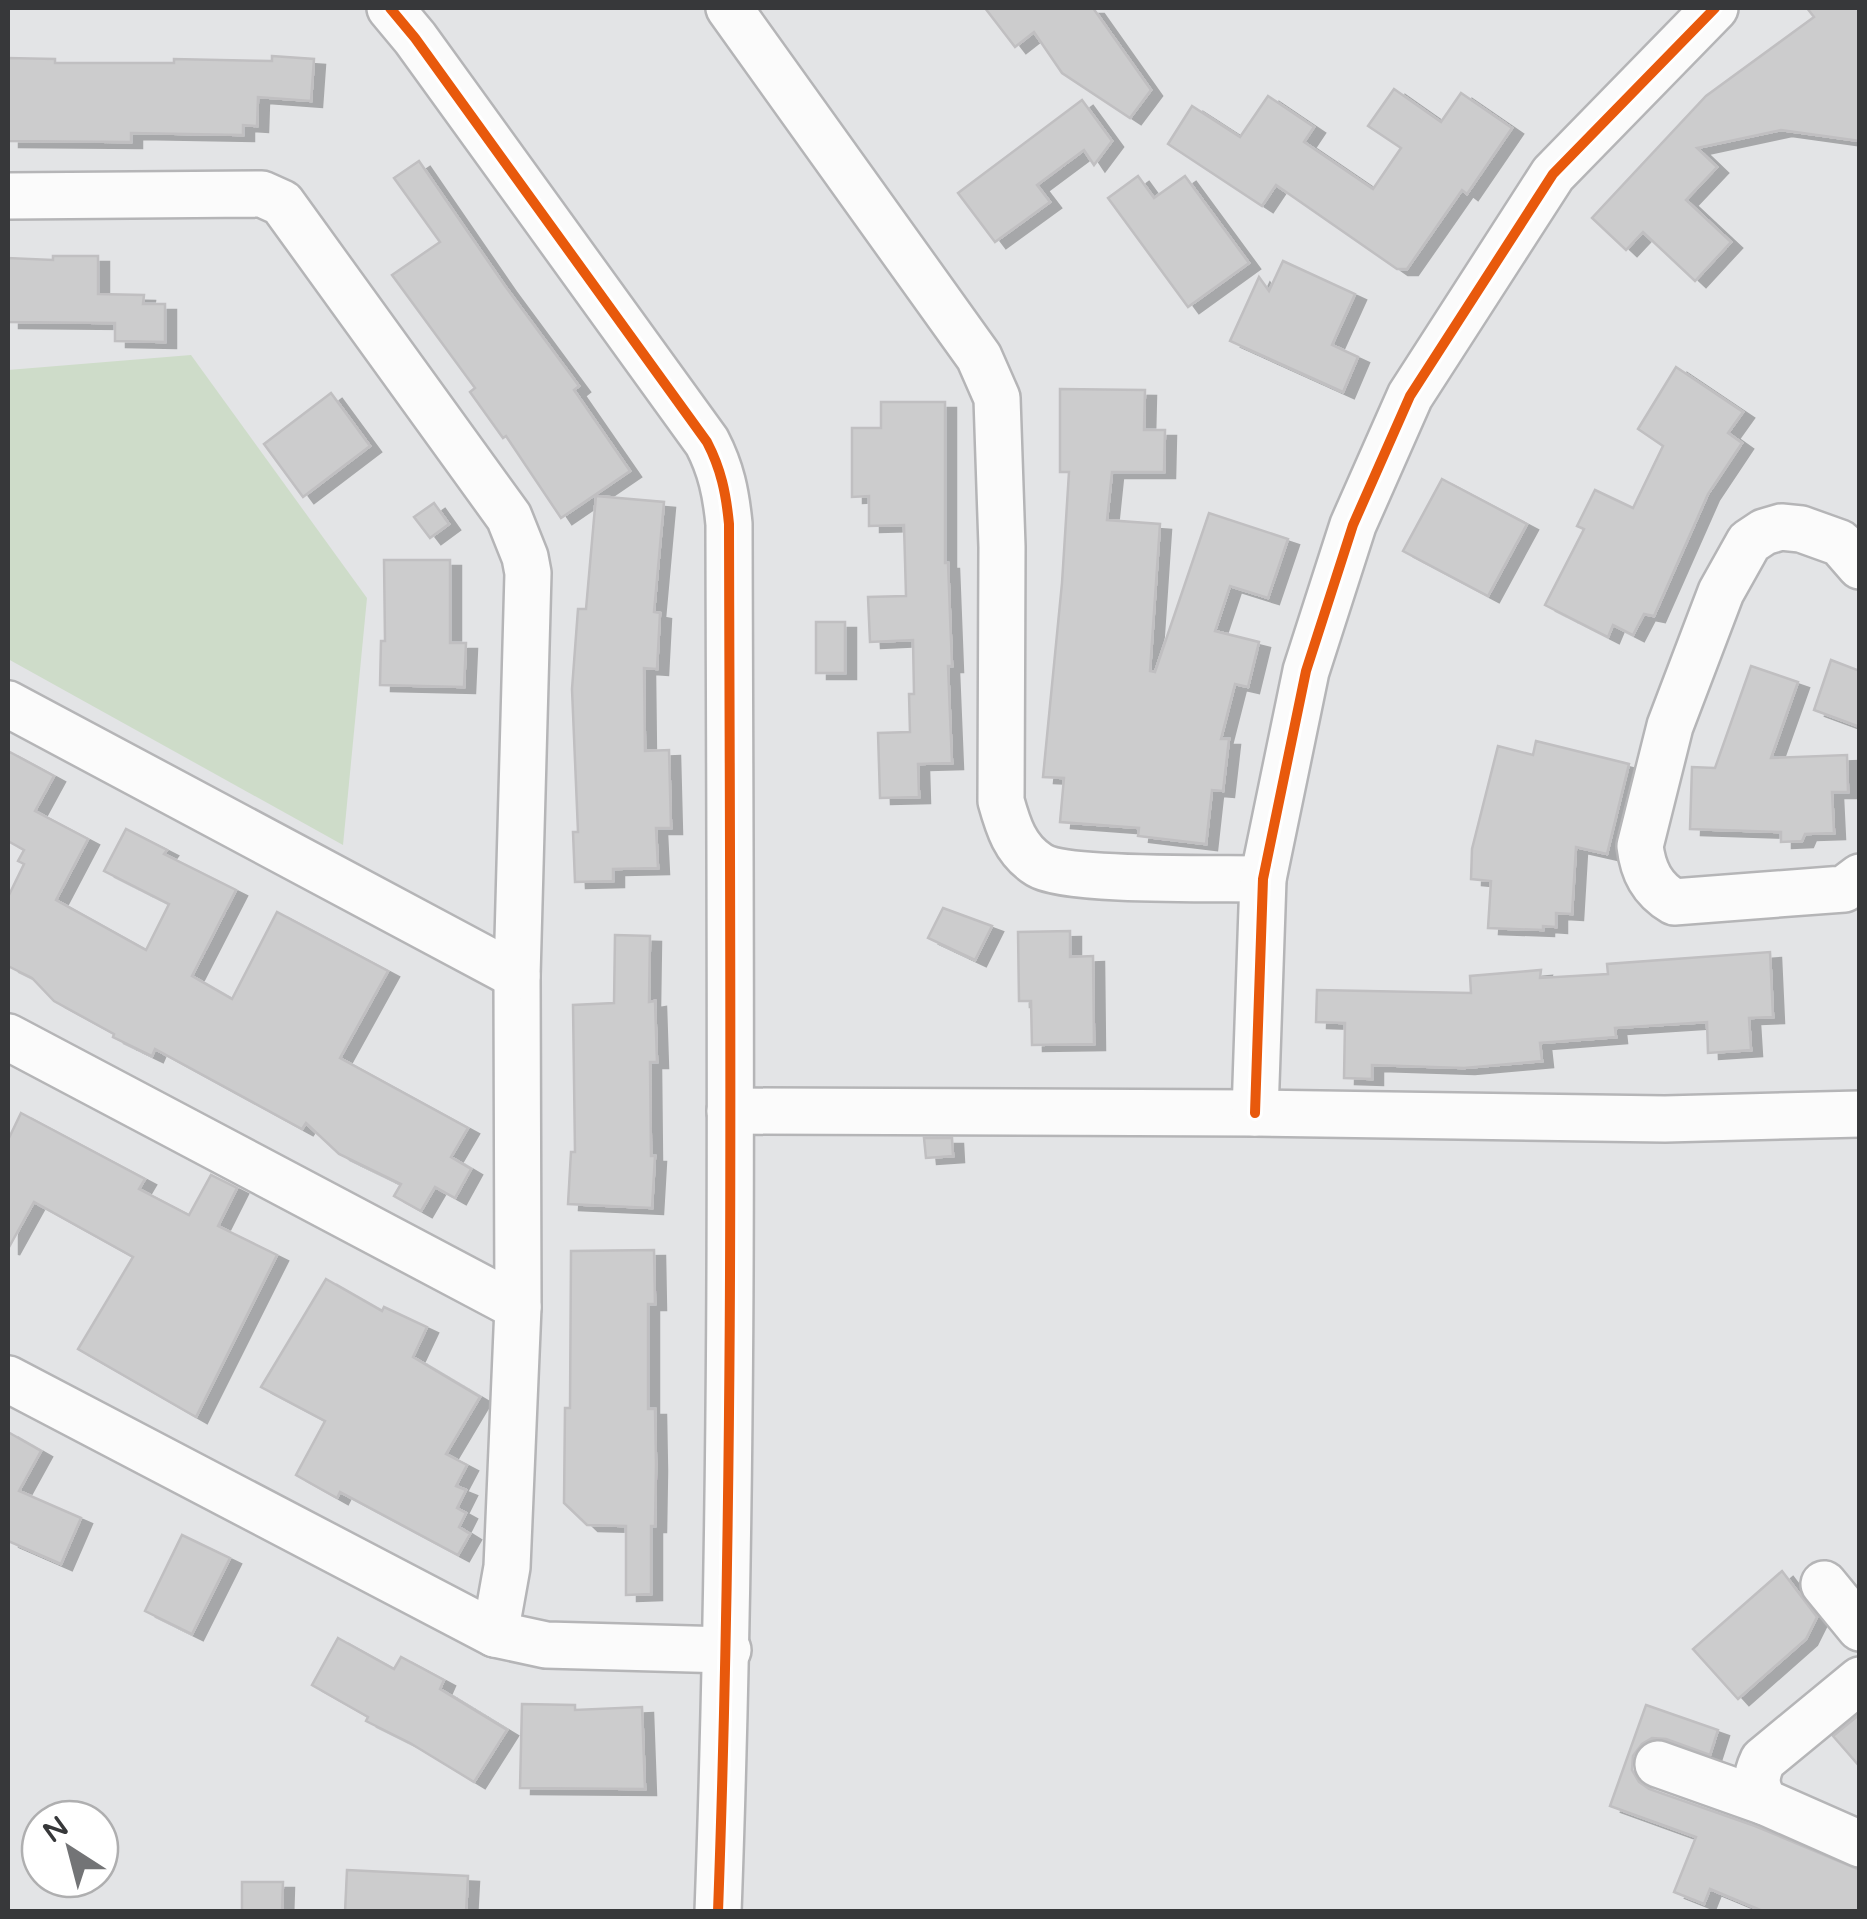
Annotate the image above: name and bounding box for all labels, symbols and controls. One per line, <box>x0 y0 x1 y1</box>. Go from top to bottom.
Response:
north arrow <box>20 1799 120 1899</box>
text: N <box>37 1809 75 1850</box>

